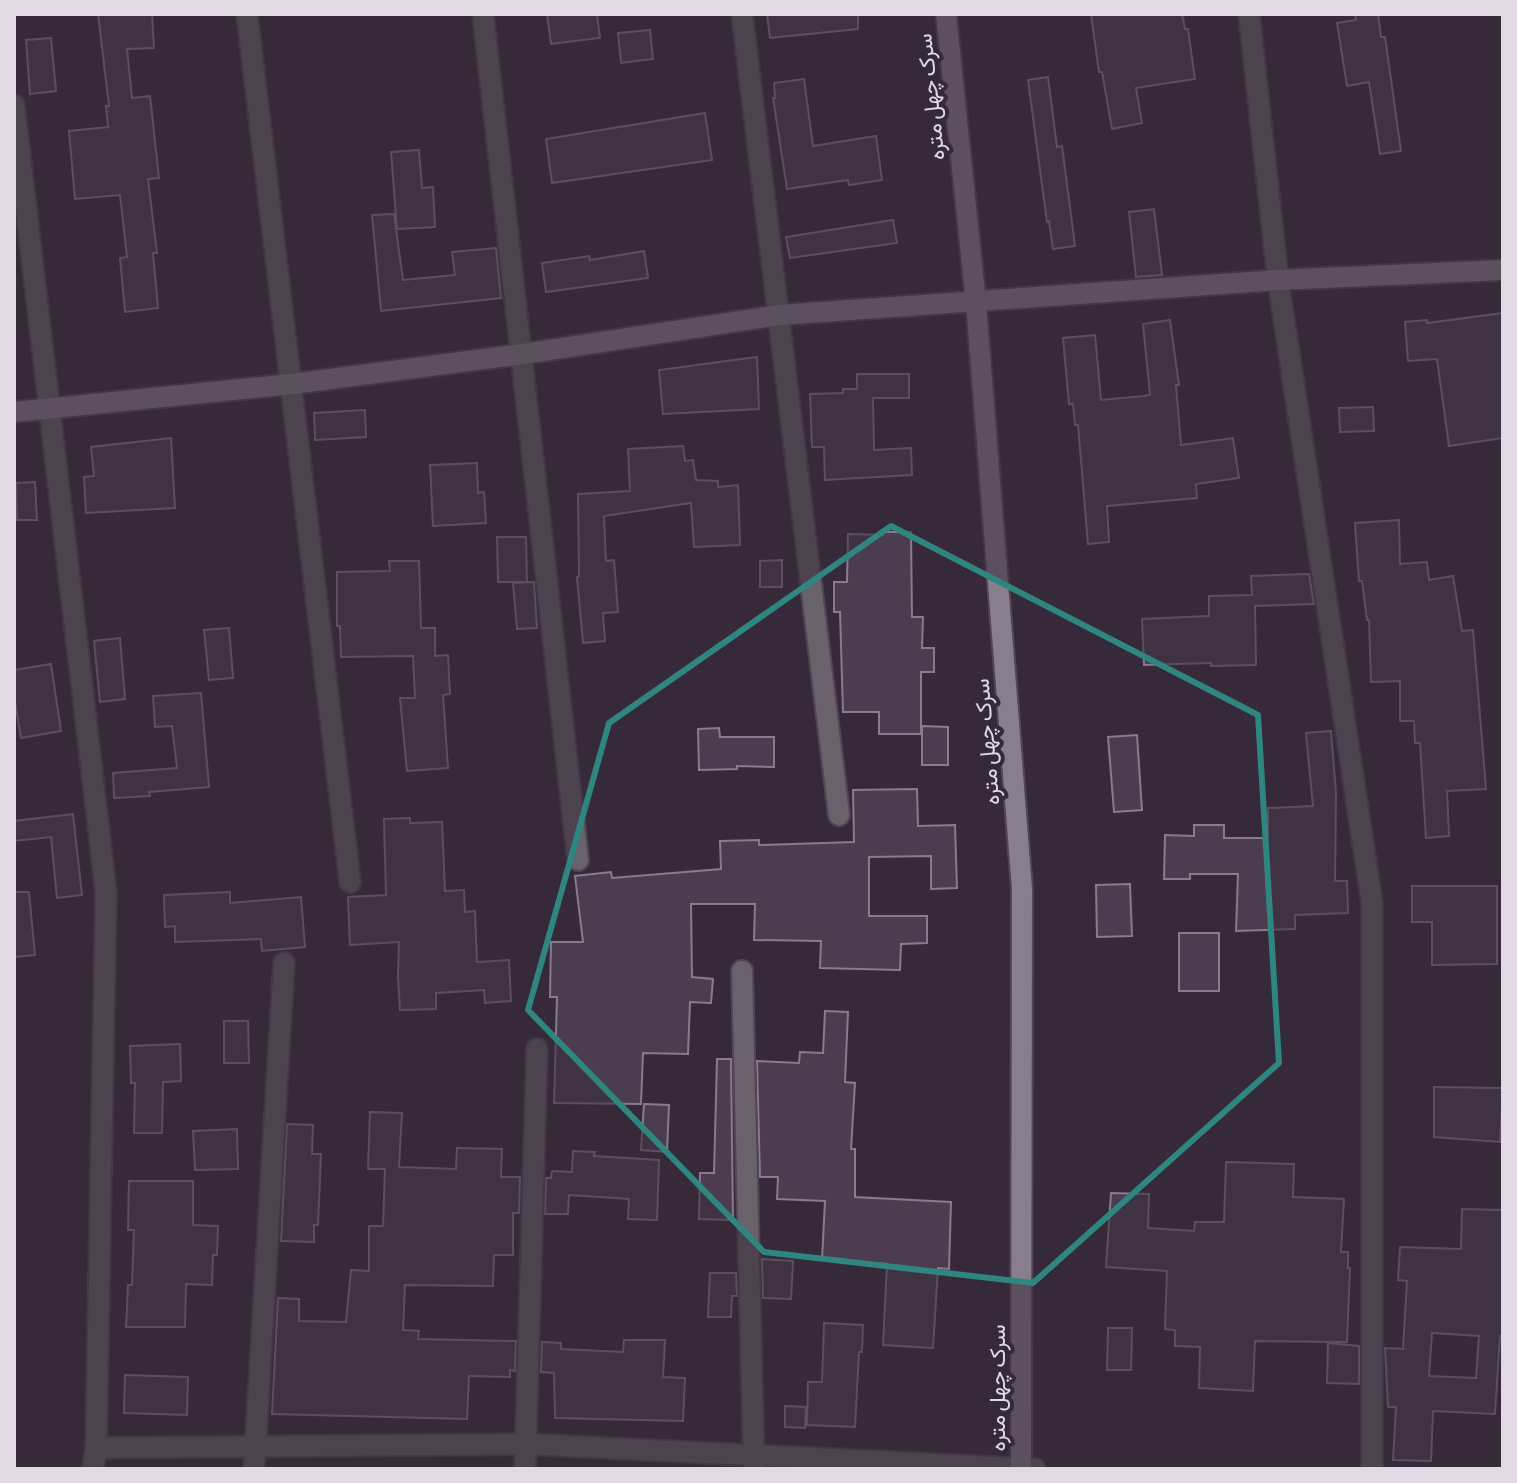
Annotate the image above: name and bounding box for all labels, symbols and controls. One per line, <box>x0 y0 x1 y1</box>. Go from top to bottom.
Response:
street label: سرک چهل متره <box>911 32 952 161</box>
street label: سرک چهل متره <box>969 677 1006 806</box>
street label: سرک چهل متره <box>985 1324 1012 1452</box>

